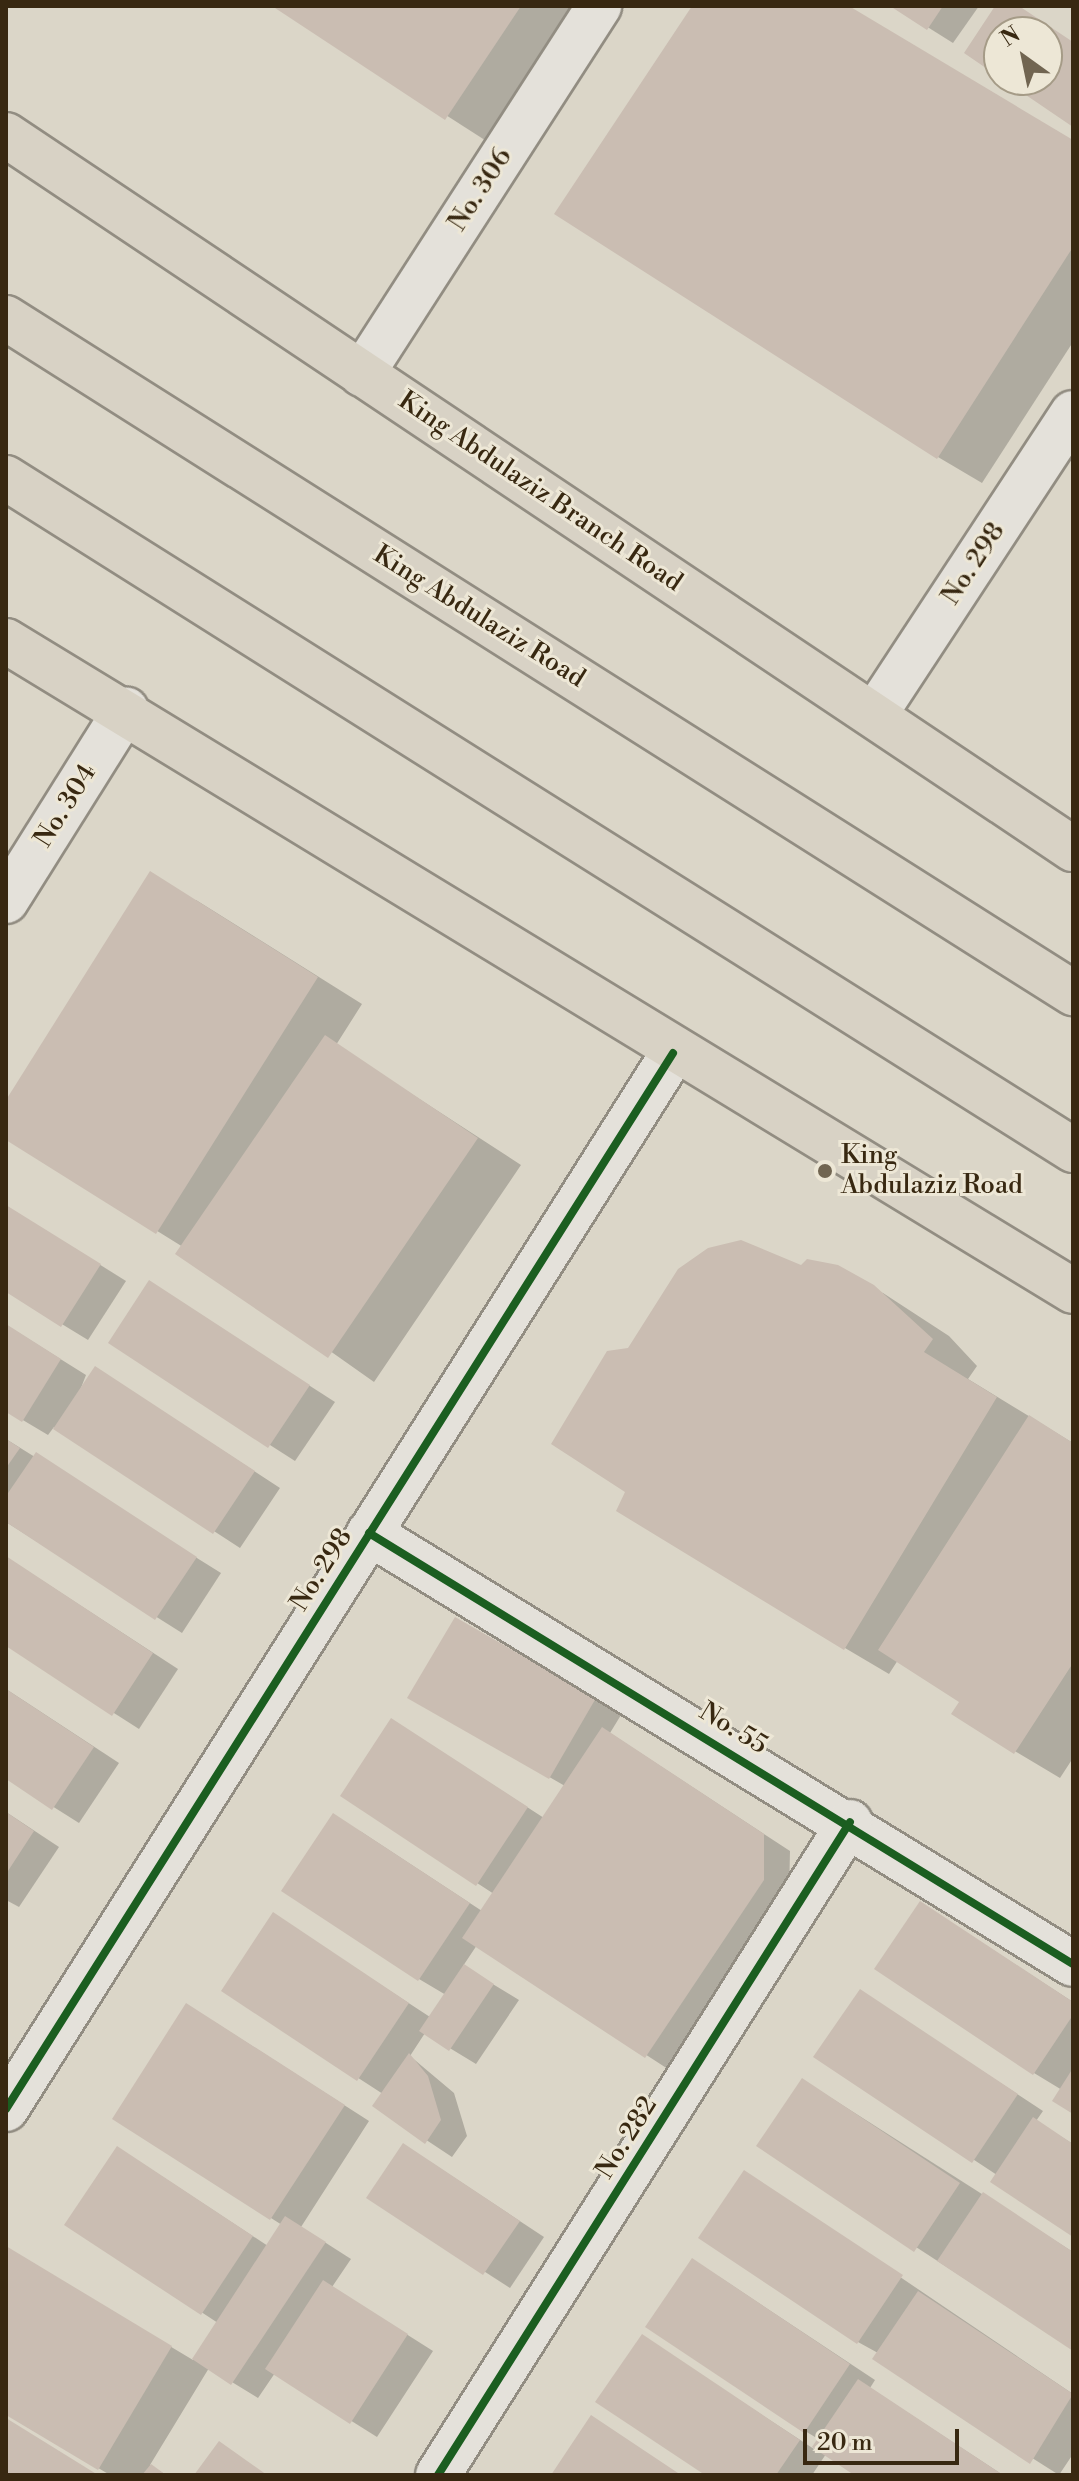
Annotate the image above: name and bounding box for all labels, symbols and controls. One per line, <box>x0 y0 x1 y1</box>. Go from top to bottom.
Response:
north arrow <box>983 16 1063 96</box>
text: N <box>996 21 1025 53</box>
street label: No. 306 <box>443 143 519 237</box>
street label: King Abdulaziz Branch Road <box>392 385 688 599</box>
street label: No. 298 <box>936 517 1012 611</box>
street label: King Abdulaziz Road <box>367 539 591 695</box>
street label: No. 304 <box>28 759 104 853</box>
place label: King Abdulaziz Road <box>841 1140 1023 1202</box>
marker: King Abdulaziz Road <box>816 1162 834 1180</box>
street label: No. 298 <box>285 1523 359 1617</box>
street label: No. 55 <box>693 1697 773 1761</box>
street label: No. 282 <box>590 2091 664 2185</box>
scale bar <box>807 2413 963 2463</box>
text: 20 m <box>817 2428 873 2458</box>

